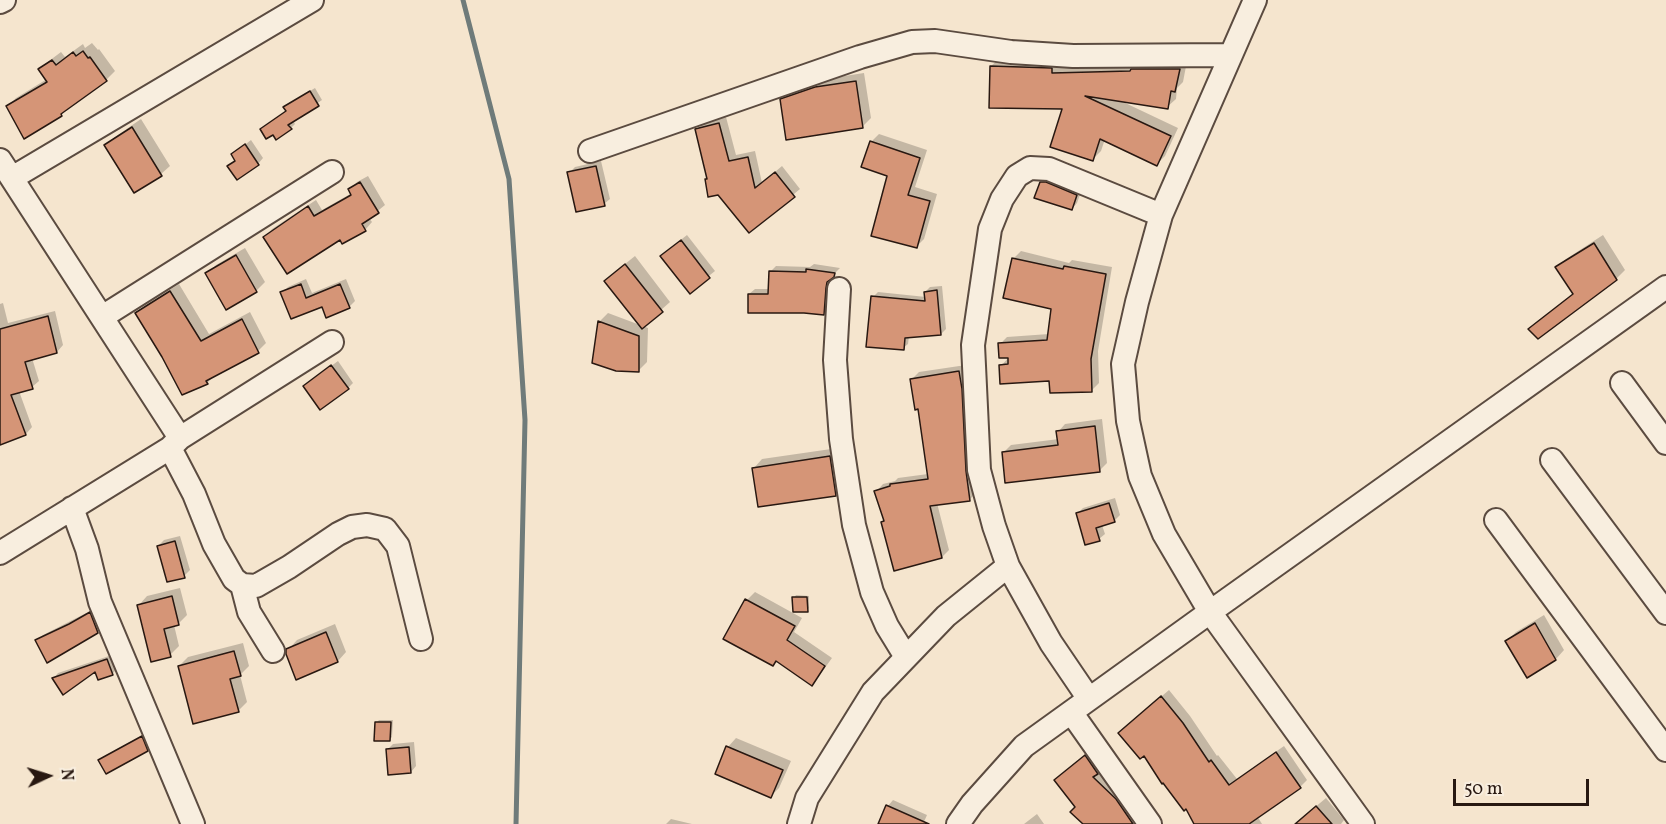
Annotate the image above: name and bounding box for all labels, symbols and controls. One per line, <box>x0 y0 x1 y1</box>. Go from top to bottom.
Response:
north arrow <box>18 746 78 806</box>
scale bar <box>1456 767 1592 805</box>
text: N <box>55 768 77 781</box>
text: 50 m <box>1464 777 1503 802</box>

